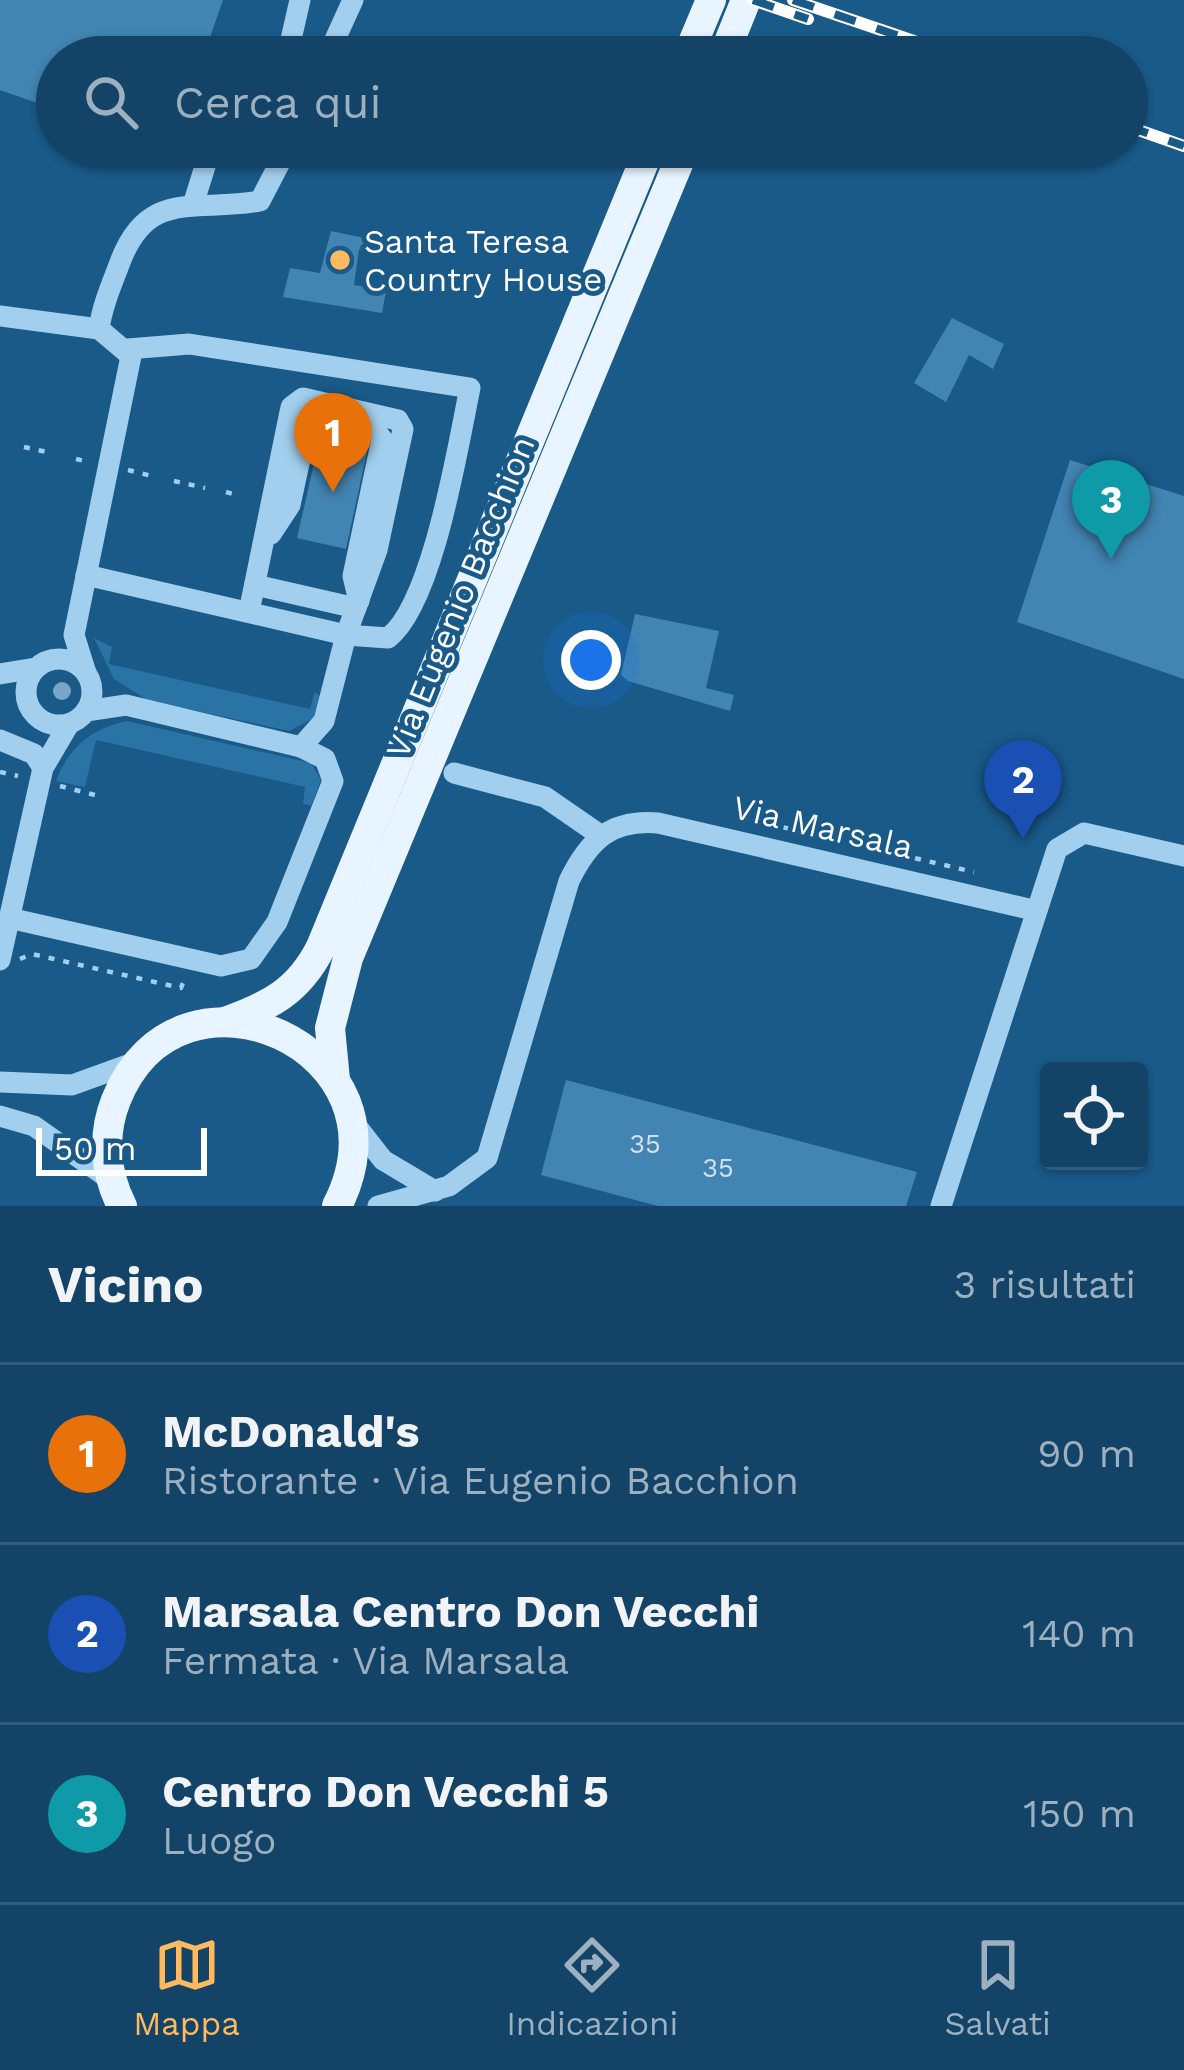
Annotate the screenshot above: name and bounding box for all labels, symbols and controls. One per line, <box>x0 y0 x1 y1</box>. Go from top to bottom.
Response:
search box <box>36 36 1148 168</box>
icon: search <box>78 69 144 135</box>
text: Cerca qui <box>174 76 381 129</box>
place label: Santa Teresa Country House <box>364 222 602 299</box>
marker: Santa Teresa Country House <box>327 247 353 273</box>
pin: 1 <box>294 393 372 492</box>
street label: Via Eugenio Bacchion <box>378 430 542 764</box>
pin: 3 <box>1072 460 1150 559</box>
your location <box>561 630 621 690</box>
pin: 2 <box>984 740 1062 839</box>
street label: Via Marsala <box>729 787 917 867</box>
map controls <box>1040 1062 1148 1170</box>
button: locate <box>1040 1062 1148 1170</box>
scale bar <box>36 1122 207 1175</box>
house number: 35 <box>629 1128 661 1160</box>
text: 50 m <box>54 1129 136 1168</box>
house number: 35 <box>702 1152 734 1184</box>
text: Vicino <box>48 1255 204 1314</box>
text: 3 risultati <box>954 1262 1136 1307</box>
text: McDonald's <box>162 1405 419 1458</box>
text: 1 <box>79 1431 95 1476</box>
text: 90 m <box>1037 1431 1136 1476</box>
text: Ristorante · Via Eugenio Bacchion <box>162 1458 799 1503</box>
text: Marsala Centro Don Vecchi <box>162 1585 759 1638</box>
text: 2 <box>75 1611 99 1656</box>
text: 140 m <box>1022 1611 1136 1656</box>
text: Fermata · Via Marsala <box>162 1638 569 1683</box>
text: Centro Don Vecchi 5 <box>162 1765 609 1818</box>
text: 3 <box>75 1791 99 1836</box>
text: 150 m <box>1023 1791 1136 1836</box>
text: Luogo <box>162 1818 277 1863</box>
tab: Mappa <box>133 1932 240 2043</box>
tab: Indicazioni <box>506 1932 678 2043</box>
tab: Salvati <box>945 1932 1051 2043</box>

